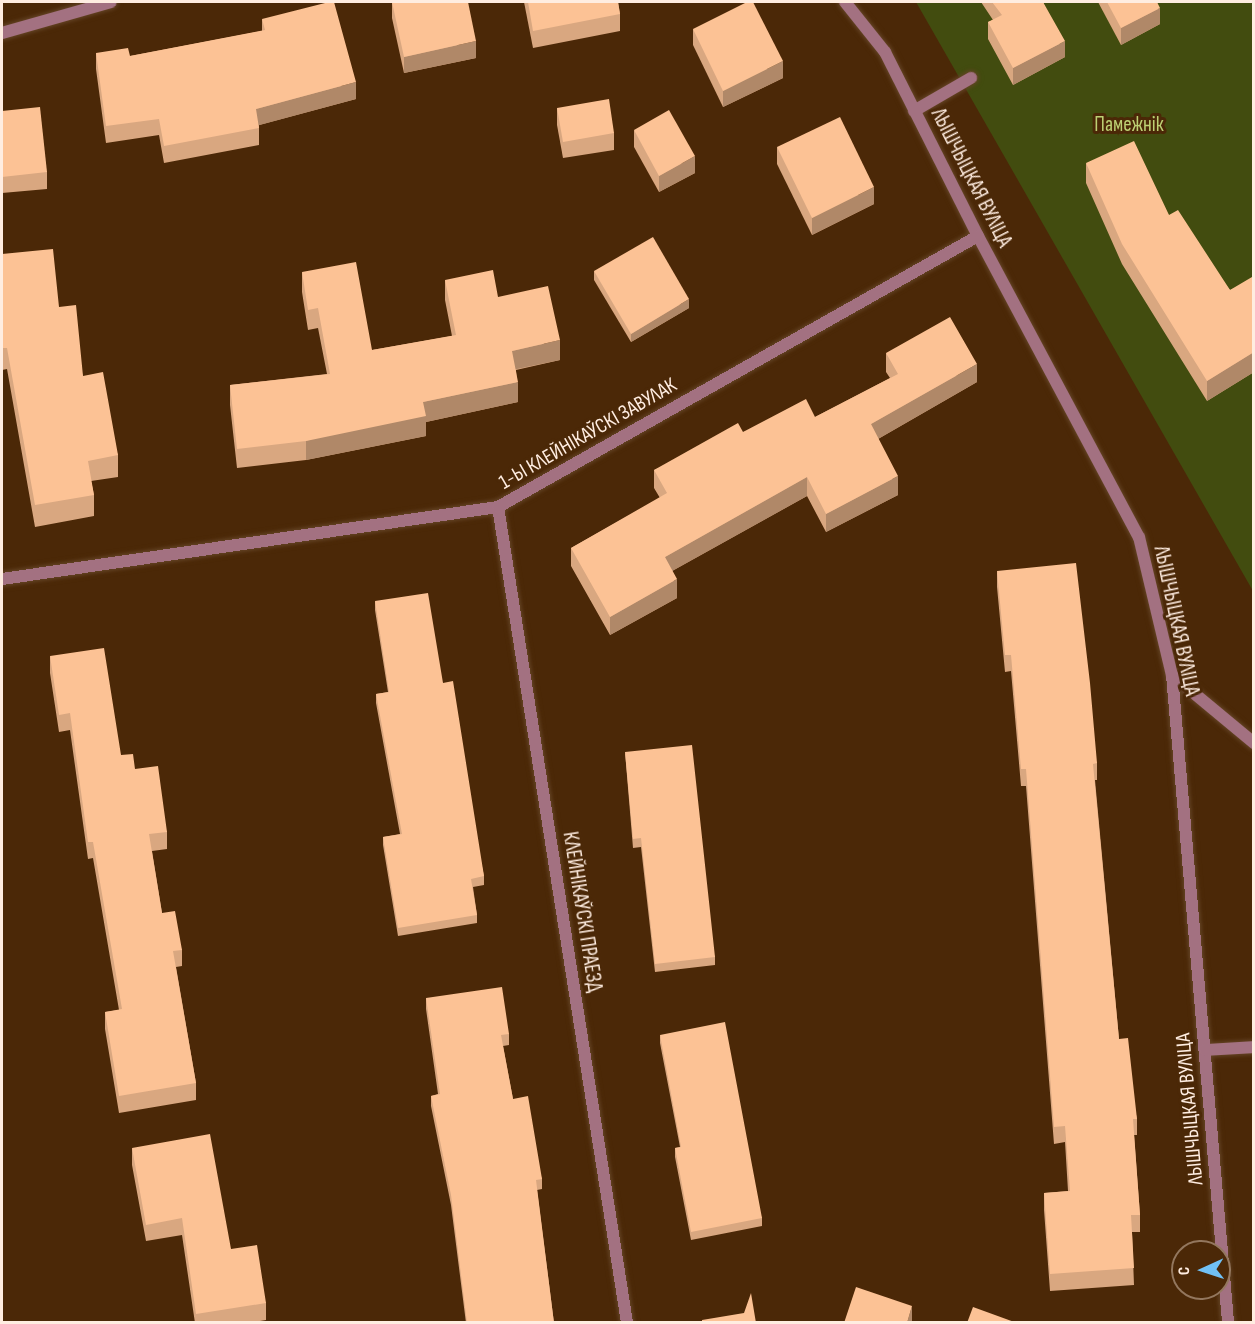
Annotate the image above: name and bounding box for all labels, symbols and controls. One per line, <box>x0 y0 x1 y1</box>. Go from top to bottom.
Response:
street label: ЛЫШЧЫЦКАЯ ВУЛІЦА <box>925 104 1017 252</box>
park label: Памежнік <box>1094 112 1164 138</box>
street label: 1-Ы КЛЕЙНІКАЎСКІ ЗАВУЛАК <box>495 373 681 495</box>
street label: ЛЫШЧЫЦКАЯ ВУЛІЦА <box>1148 544 1204 698</box>
street label: КЛЕЙНІКАЎСКІ ПРАЕЗД <box>557 830 607 994</box>
street label: ЛЫШЧЫЦКАЯ ВУЛІЦА <box>1171 1032 1209 1186</box>
north arrow <box>1171 1240 1231 1300</box>
text: С <box>1175 1266 1194 1275</box>

